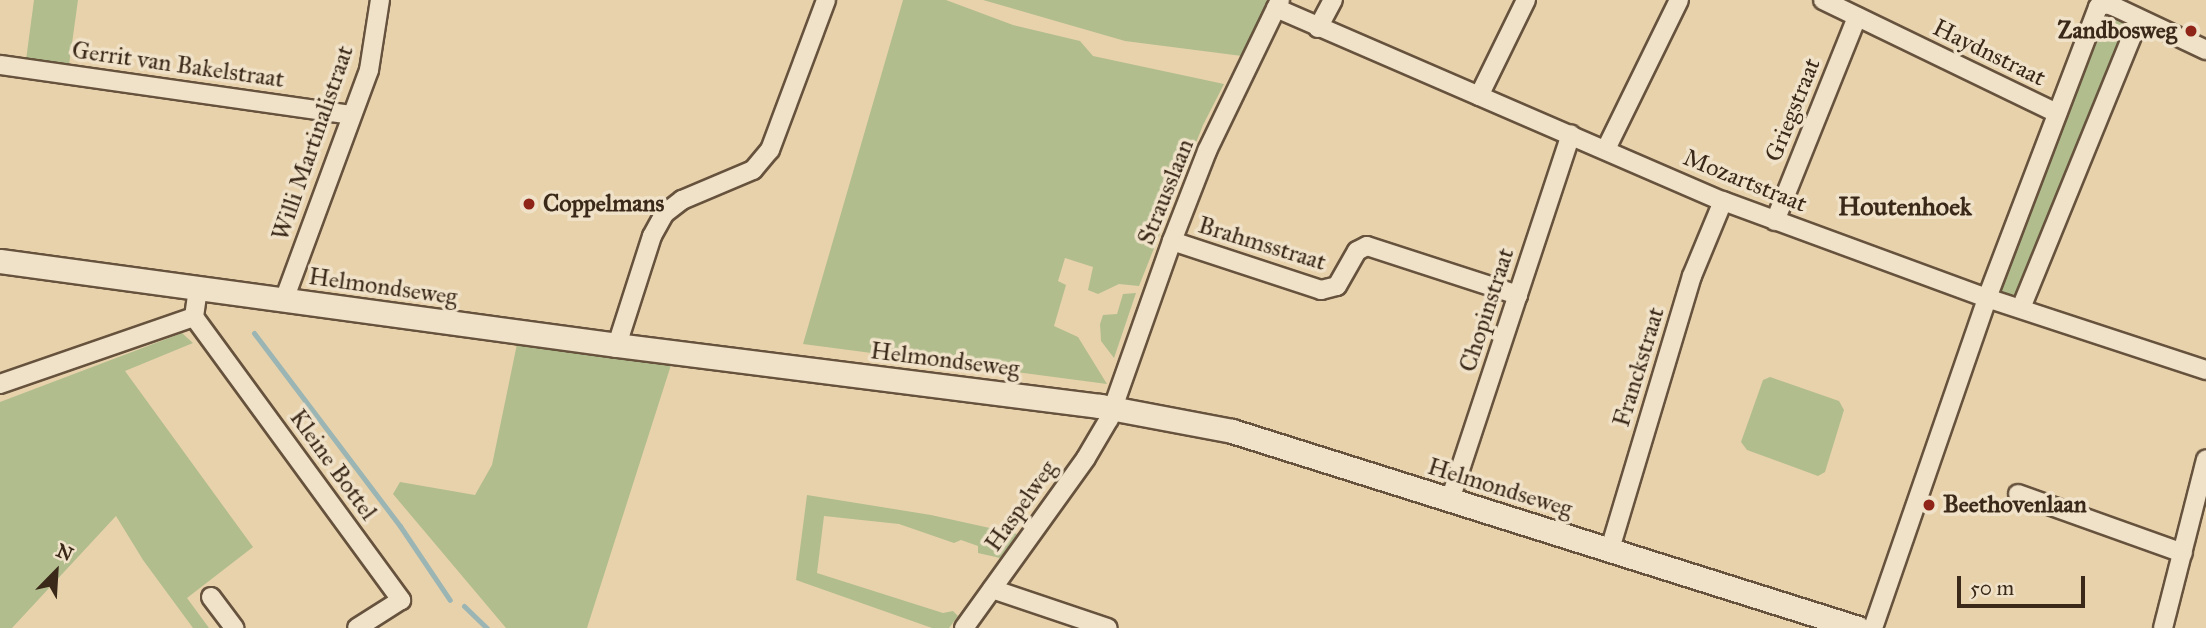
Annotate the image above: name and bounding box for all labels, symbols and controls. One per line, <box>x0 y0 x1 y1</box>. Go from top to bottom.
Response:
street label: Haydnstraat <box>1928 13 2050 93</box>
place label: Zandbosweg <box>2057 17 2177 45</box>
marker: Zandbosweg <box>2183 23 2199 39</box>
street label: Gerrit van Bakelstraat <box>70 36 286 94</box>
street label: Willi Martinalistraat <box>266 42 360 244</box>
street label: Griegstraat <box>1759 54 1827 166</box>
street label: Strausslaan <box>1132 135 1200 249</box>
street label: Mozartstraat <box>1679 143 1811 219</box>
place label: Coppelmans <box>543 190 664 218</box>
district label: Houtenhoek <box>1838 191 1972 223</box>
marker: Coppelmans <box>521 196 537 212</box>
street label: Brahmsstraat <box>1195 211 1329 277</box>
street label: Chopinstraat <box>1453 244 1521 376</box>
street label: Helmondseweg <box>307 262 459 312</box>
street label: Franckstraat <box>1607 304 1671 430</box>
street label: Helmondseweg <box>869 337 1021 383</box>
street label: Kleine Bottel <box>283 404 383 526</box>
street label: Helmondseweg <box>1424 452 1576 524</box>
street label: Haspelweg <box>979 455 1063 557</box>
place label: Beethovenlaan <box>1943 491 2087 519</box>
marker: Beethovenlaan <box>1921 497 1937 513</box>
north arrow <box>21 537 91 607</box>
text: N <box>53 539 77 566</box>
scale bar <box>1961 562 2089 606</box>
text: 50 m <box>1970 575 2014 601</box>

